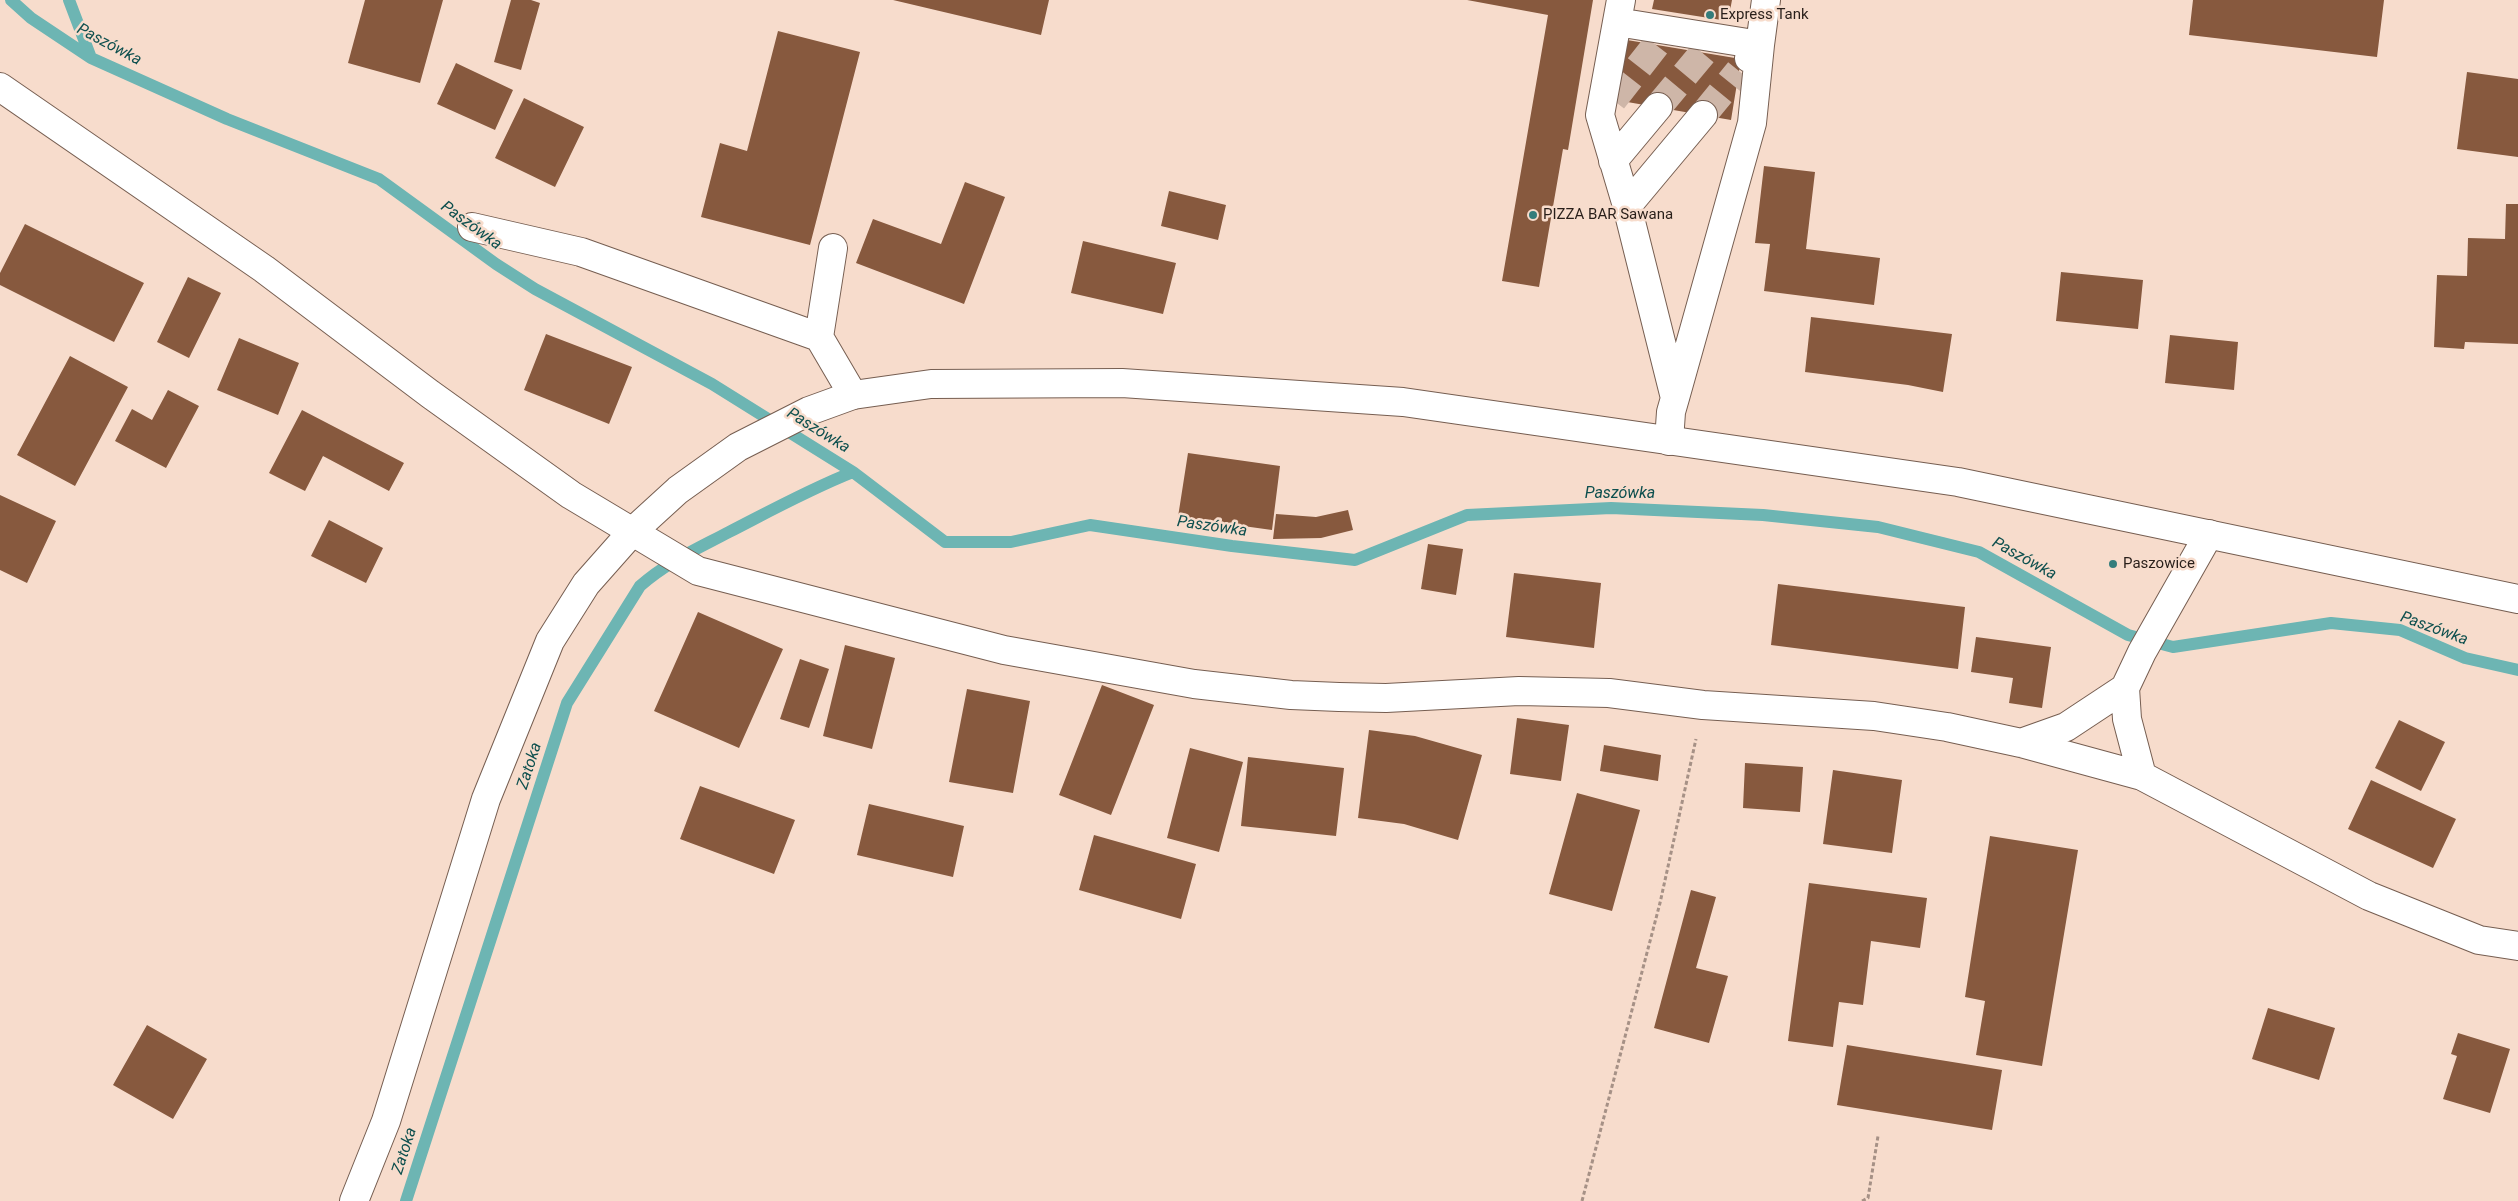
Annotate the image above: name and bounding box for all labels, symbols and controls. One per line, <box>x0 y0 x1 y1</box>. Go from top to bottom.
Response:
place label: Express Tank <box>1720 6 1809 24</box>
marker: Express Tank <box>1704 9 1716 21</box>
water label: Paszówka <box>73 20 145 70</box>
water label: Paszówka <box>437 197 505 255</box>
place label: PIZZA BAR Sawana <box>1543 206 1673 224</box>
marker: PIZZA BAR Sawana <box>1527 209 1539 221</box>
water label: Paszówka <box>783 404 853 458</box>
water label: Paszówka <box>1585 484 1655 504</box>
water label: Paszówka <box>1176 513 1248 541</box>
water label: Paszówka <box>1988 533 2060 585</box>
place label: Paszowice <box>2123 555 2195 573</box>
marker: Paszowice <box>2107 558 2119 570</box>
water label: Paszówka <box>2398 608 2470 650</box>
water label: Zatoka <box>513 740 547 792</box>
water label: Zatoka <box>388 1125 422 1177</box>

